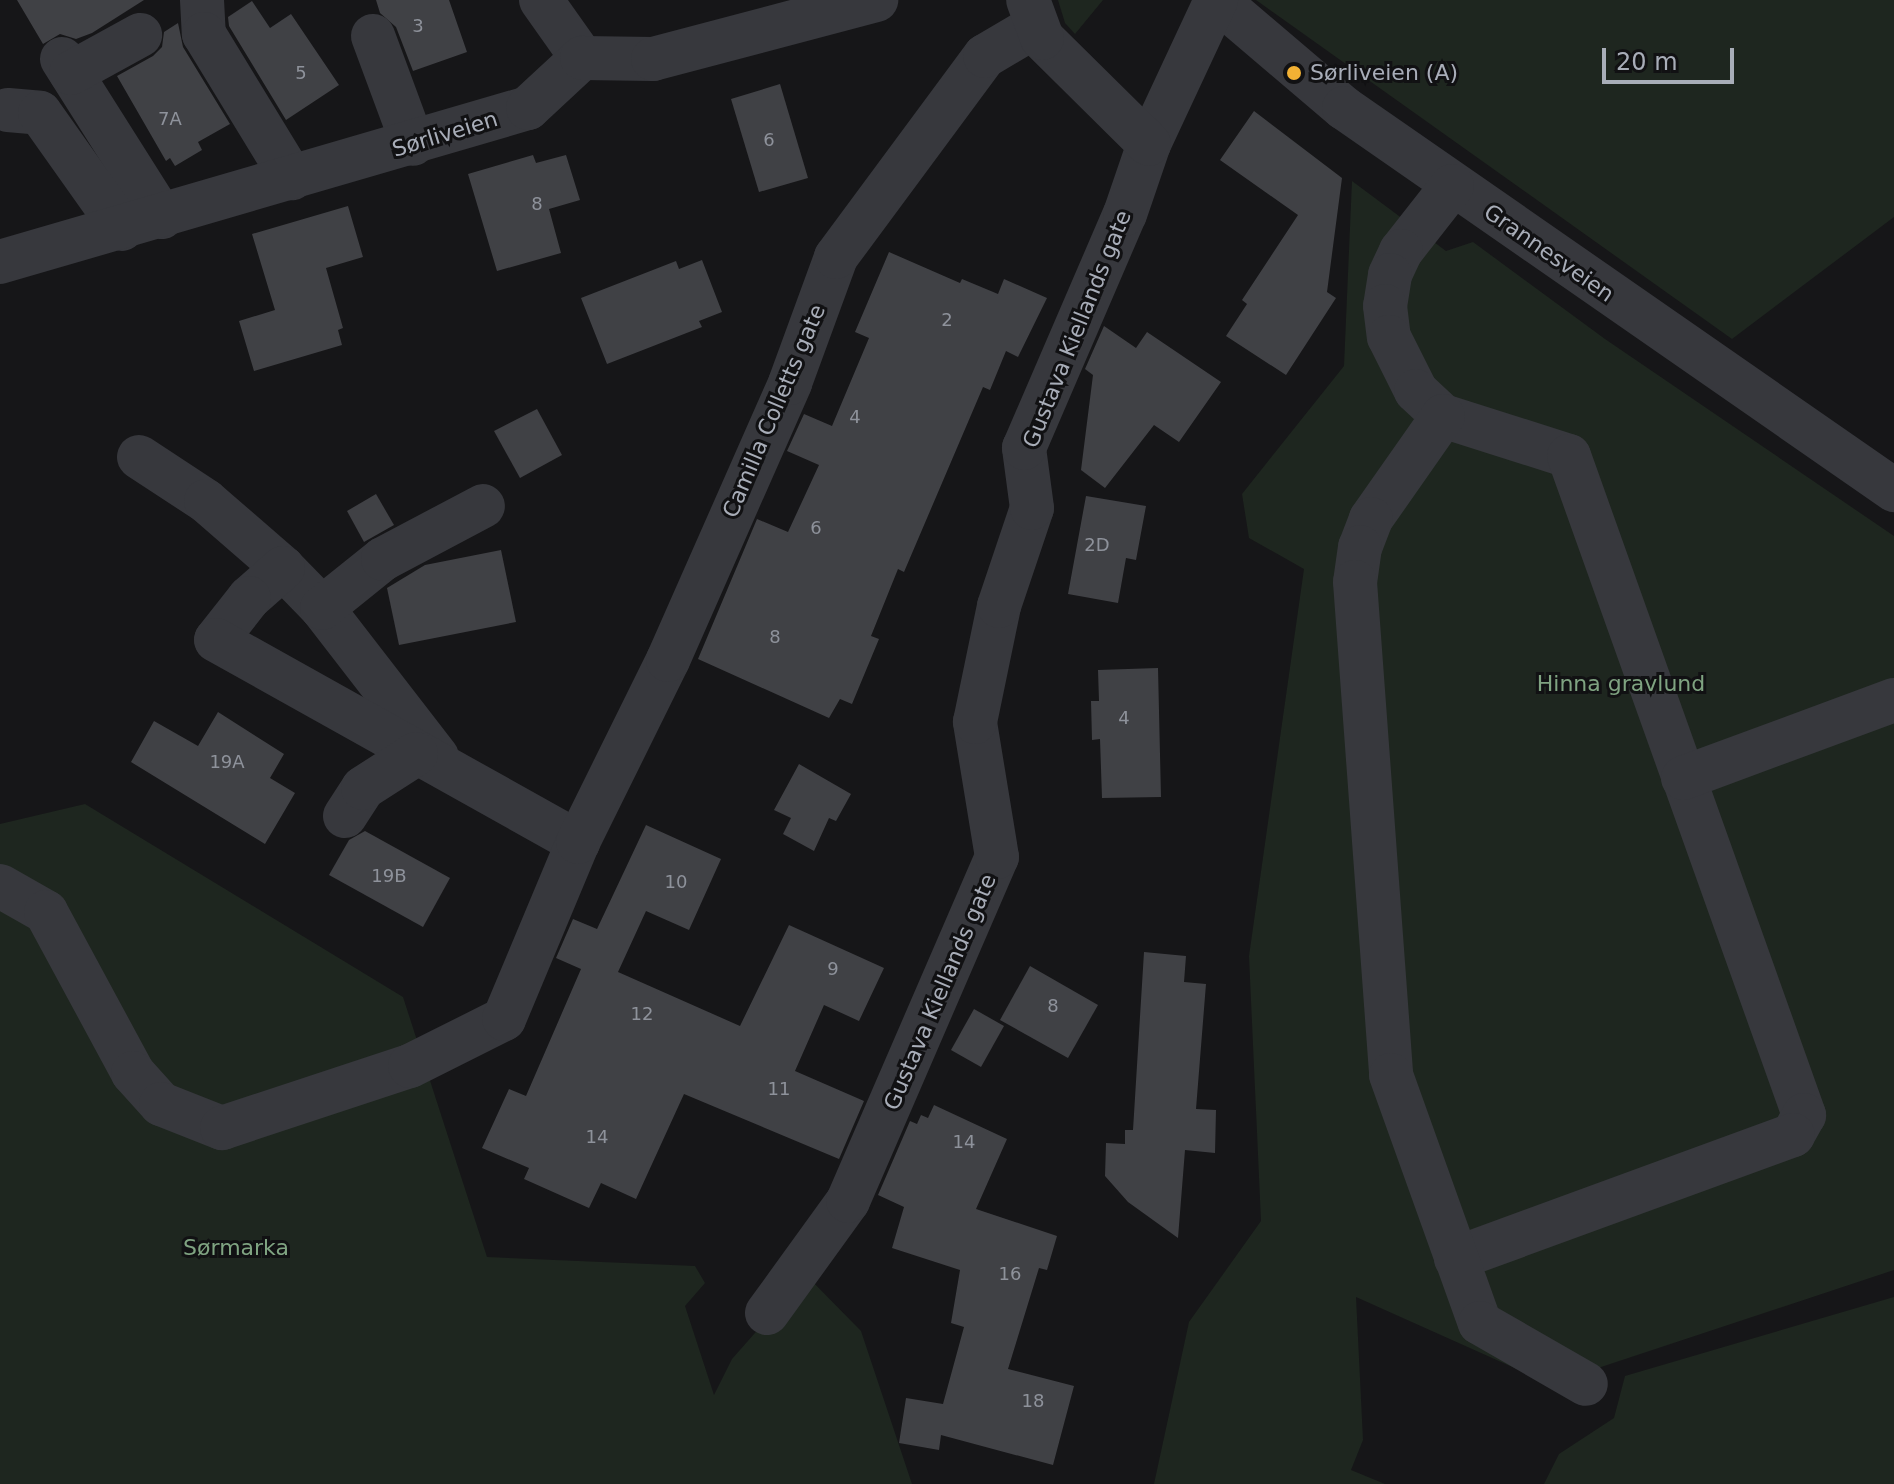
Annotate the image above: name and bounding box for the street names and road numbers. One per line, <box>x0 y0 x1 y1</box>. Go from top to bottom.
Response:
street label: Sørliveien <box>389 105 501 163</box>
street label: Grannesveien <box>1479 198 1619 308</box>
street label: Gustava Kiellands gate <box>1017 206 1137 452</box>
street label: Camilla Colletts gate <box>717 300 831 522</box>
street label: Gustava Kiellands gate <box>878 870 1002 1114</box>

